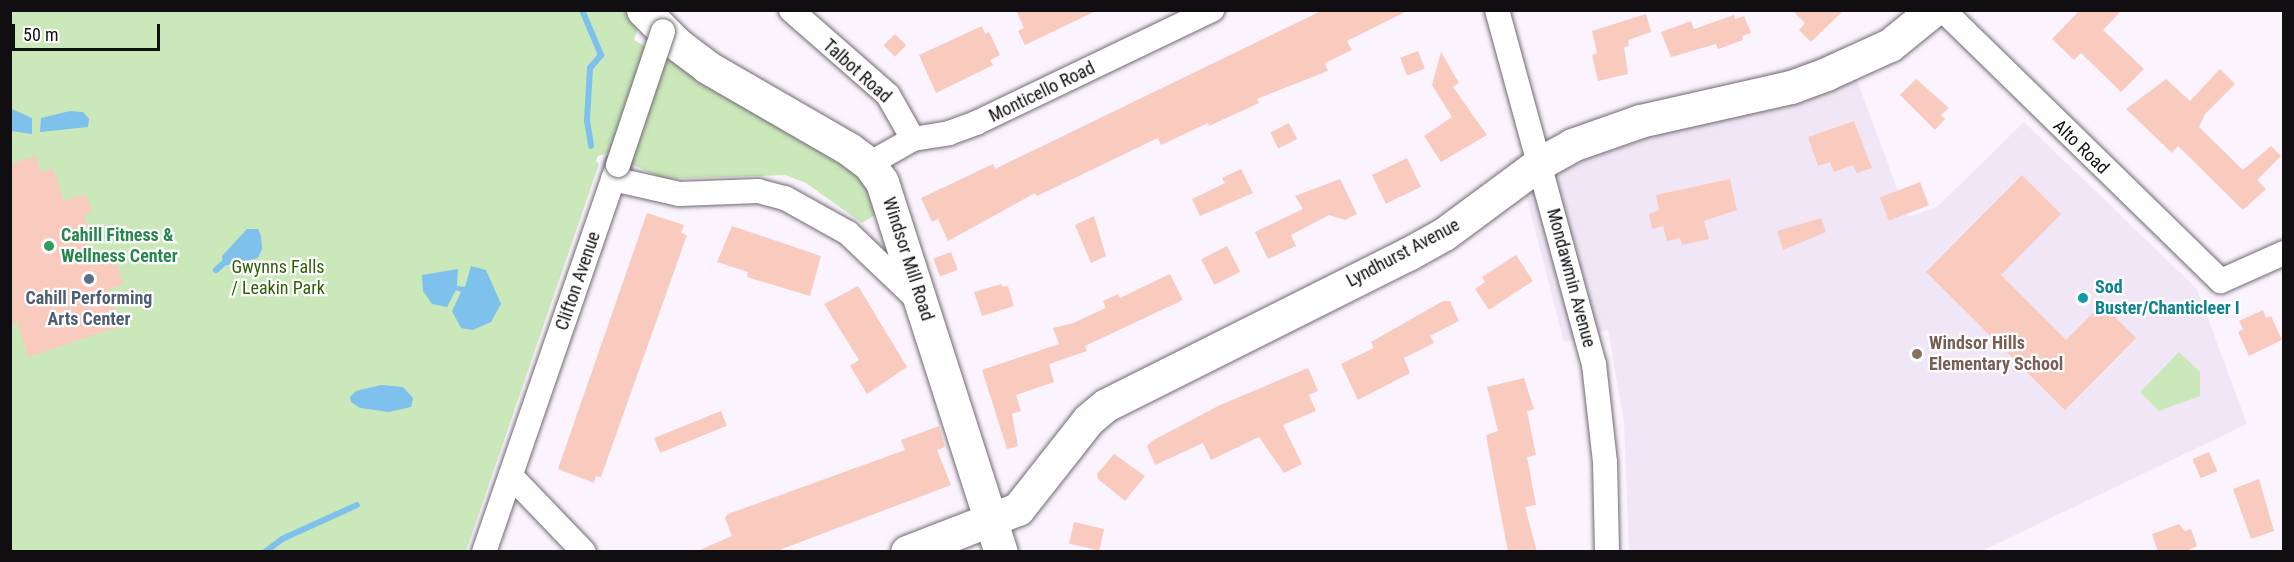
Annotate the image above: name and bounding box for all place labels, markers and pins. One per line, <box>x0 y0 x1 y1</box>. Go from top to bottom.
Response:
place label: Cahill Fitness & Wellness Center <box>61 225 178 268</box>
marker: Cahill Fitness & Wellness Center <box>42 239 56 253</box>
marker: Cahill Performing Arts Center <box>82 272 96 286</box>
place label: Sod Buster/Chanticleer I <box>2095 277 2240 320</box>
place label: Cahill Performing Arts Center <box>26 288 152 330</box>
marker: Sod Buster/Chanticleer I <box>2076 291 2090 305</box>
place label: Windsor Hills Elementary School <box>1929 333 2063 376</box>
marker: Windsor Hills Elementary School <box>1910 347 1924 361</box>

